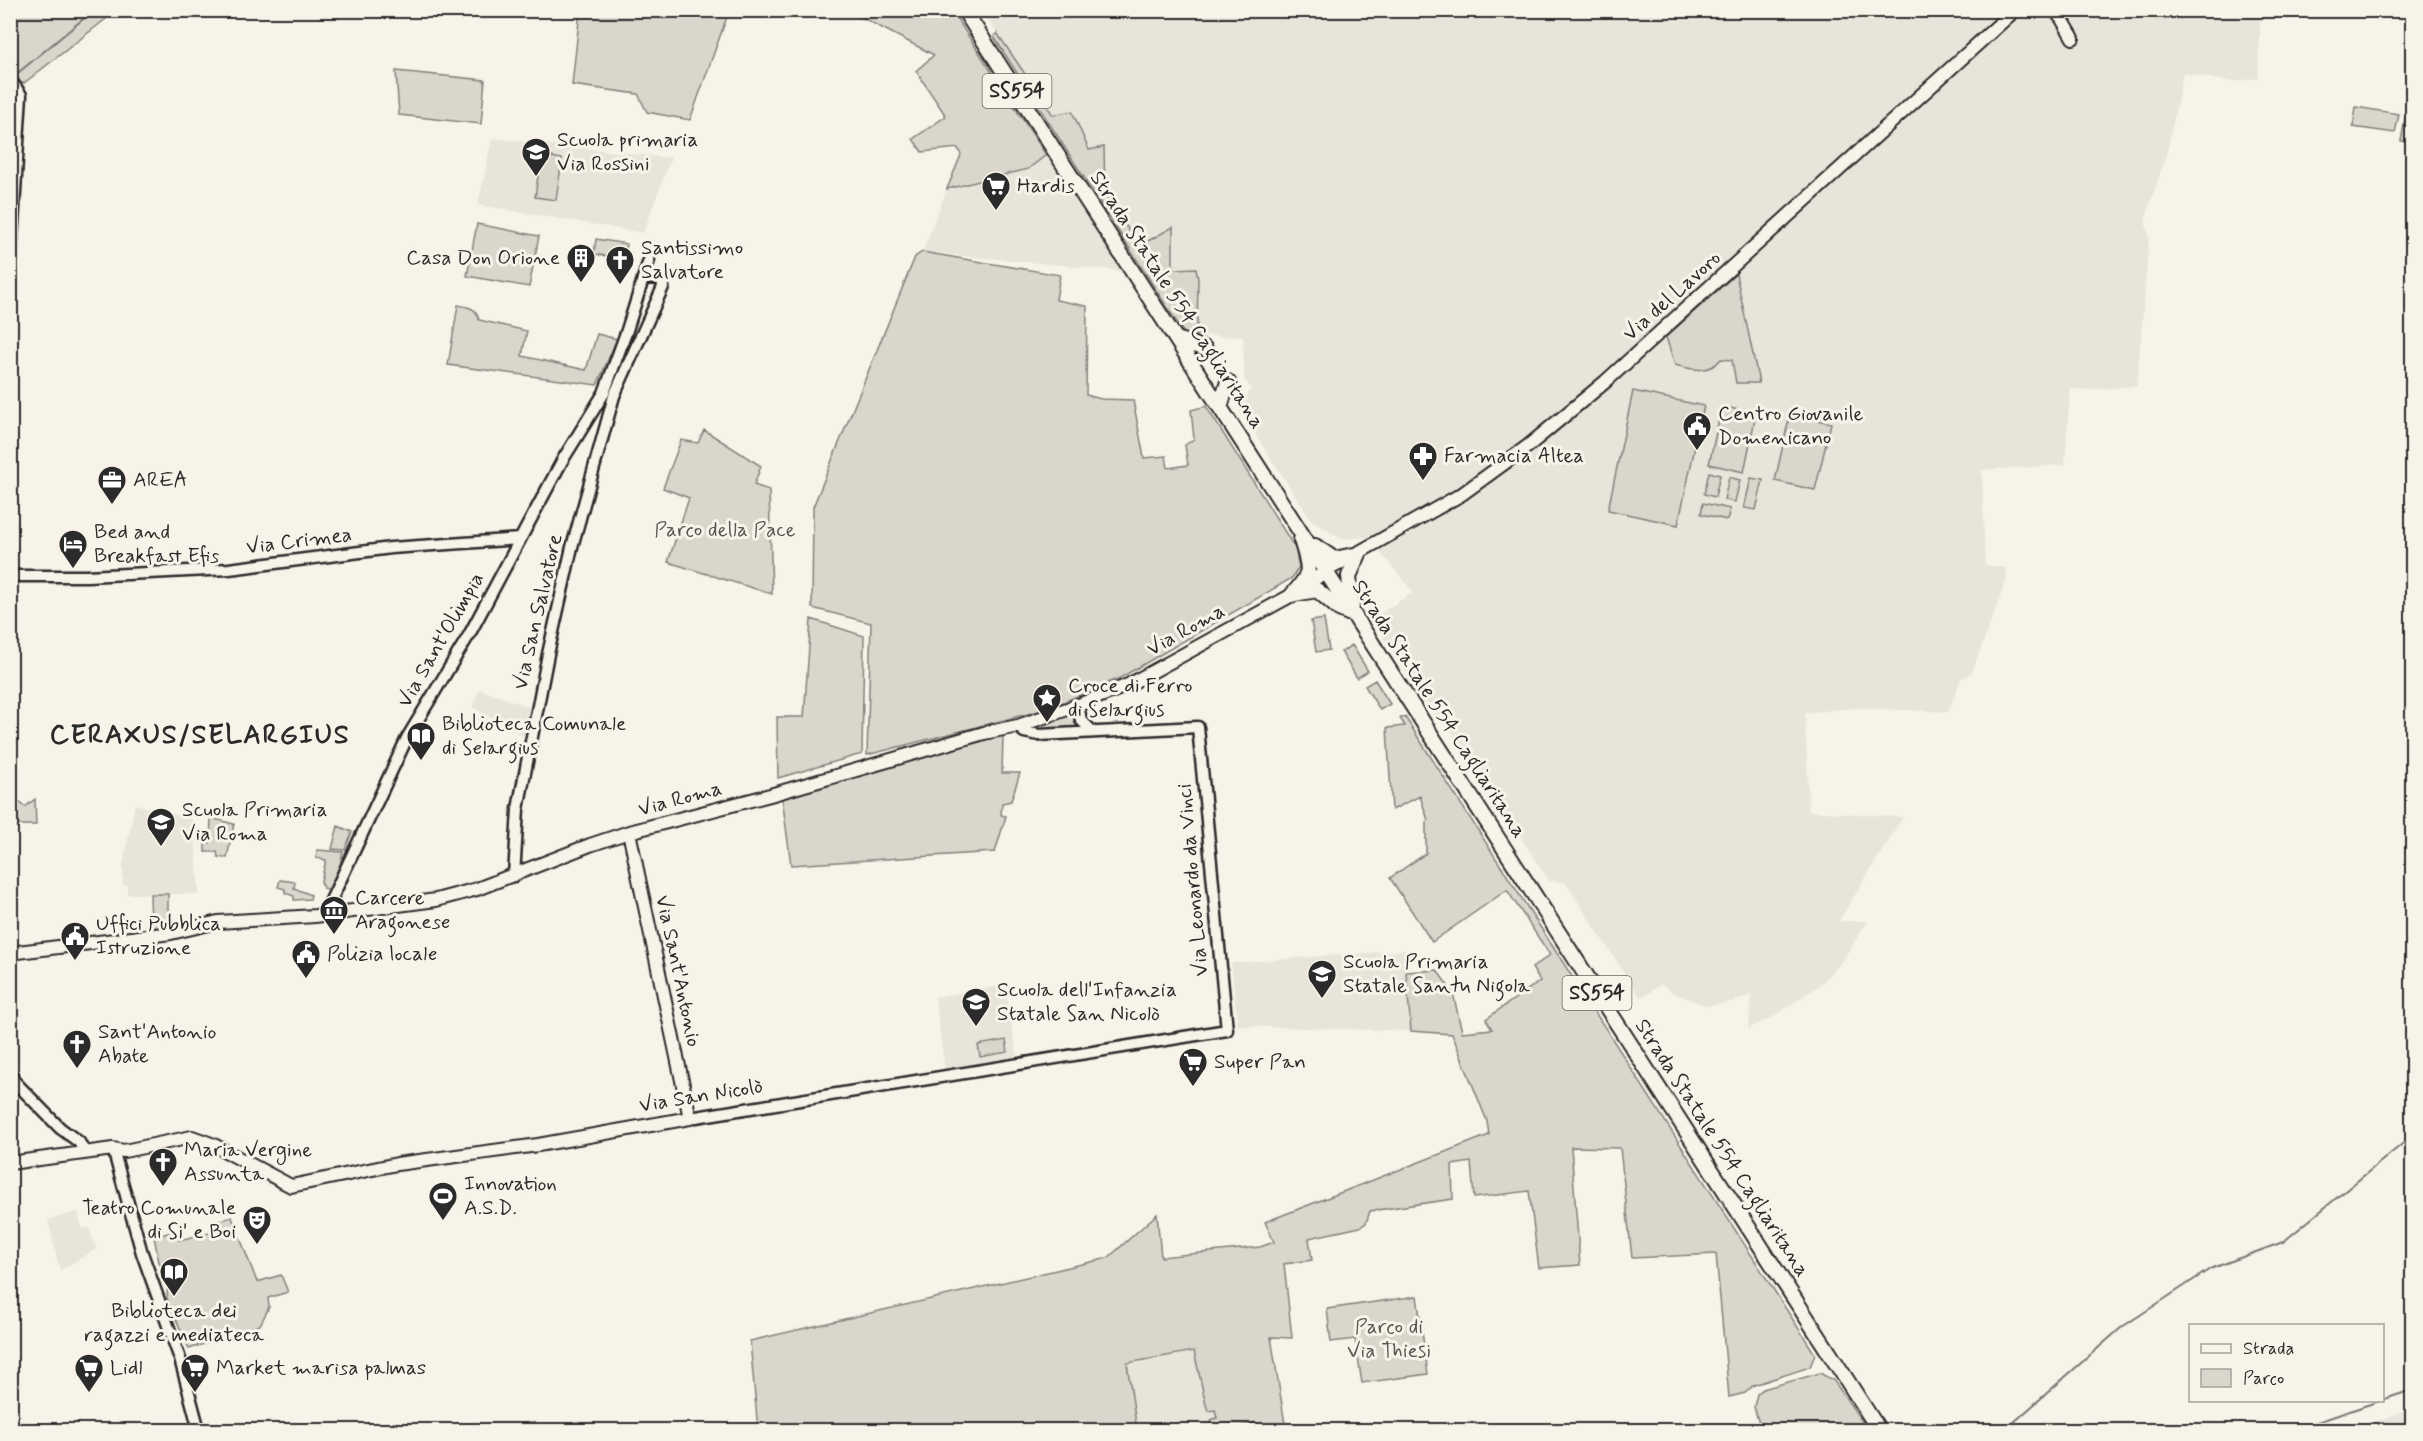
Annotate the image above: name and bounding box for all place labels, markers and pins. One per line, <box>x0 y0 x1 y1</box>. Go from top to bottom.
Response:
place label: Scuola primaria Via Rossini <box>557 126 698 178</box>
school or university icon: Scuola primaria Via Rossini <box>520 136 552 178</box>
supermarket icon: Hardis <box>980 170 1012 212</box>
place label: Hardis <box>1017 172 1075 200</box>
place label: Santissimo Salvatore <box>641 234 743 286</box>
building icon: Casa Don Orione <box>565 242 597 284</box>
place label: Casa Don Orione <box>406 244 560 272</box>
church icon: Santissimo Salvatore <box>604 244 636 286</box>
place label: Centro Giovanile Domenicano <box>1718 400 1864 452</box>
public building icon: Centro Giovanile Domenicano <box>1681 410 1713 452</box>
pharmacy icon: Farmacia Altea <box>1407 440 1439 482</box>
place label: Farmacia Altea <box>1444 442 1584 470</box>
office icon: AREA <box>96 464 128 506</box>
place label: AREA <box>133 466 188 494</box>
place label: Bed and Breakfast Efis <box>94 518 219 570</box>
hotel icon: Bed and Breakfast Efis <box>57 528 89 570</box>
place label: Croce di Ferro di Selargius <box>1068 672 1192 726</box>
place icon: Croce di Ferro di Selargius <box>1031 682 1063 724</box>
place label: Biblioteca Comunale di Selargius <box>442 710 626 764</box>
library icon: Biblioteca Comunale di Selargius <box>405 720 437 762</box>
place label: Scuola Primaria Via Roma <box>182 796 328 848</box>
school or university icon: Scuola Primaria Via Roma <box>145 806 177 848</box>
place label: Carcere Aragonese <box>355 884 450 938</box>
museum icon: Carcere Aragonese <box>318 894 350 936</box>
place label: Uffici Pubblica Istruzione <box>96 910 221 962</box>
public building icon: Uffici Pubblica Istruzione <box>59 920 91 962</box>
public building icon: Polizia locale <box>290 938 322 980</box>
place label: Polizia locale <box>327 940 437 968</box>
place label: Scuola Primaria Statale Santu Nigola <box>1343 948 1530 1002</box>
school or university icon: Scuola Primaria Statale Santu Nigola <box>1306 958 1338 1000</box>
place label: Scuola dell'Infanzia Statale San Nicolò <box>997 976 1177 1028</box>
school or university icon: Scuola dell'Infanzia Statale San Nicolò <box>960 986 992 1028</box>
place label: Sant'Antonio Abate <box>98 1018 216 1070</box>
church icon: Sant'Antonio Abate <box>61 1028 93 1070</box>
supermarket icon: Super Pan <box>1177 1046 1209 1088</box>
place label: Super Pan <box>1214 1048 1306 1076</box>
place label: Maria Vergine Assunta <box>184 1136 312 1188</box>
church icon: Maria Vergine Assunta <box>147 1146 179 1188</box>
place label: Innovation A.S.D. <box>464 1170 557 1222</box>
sports icon: Innovation A.S.D. <box>427 1180 459 1222</box>
place label: Teatro Comunale di Si' e Boi <box>82 1194 236 1246</box>
theatre icon: Teatro Comunale di Si' e Boi <box>241 1204 273 1246</box>
library icon: Biblioteca dei ragazzi e mediateca <box>158 1256 190 1298</box>
place label: Biblioteca dei ragazzi e mediateca <box>84 1297 264 1351</box>
supermarket icon: Lidl <box>73 1352 105 1394</box>
supermarket icon: Market marisa palmas <box>179 1352 211 1394</box>
place label: Lidl <box>110 1354 142 1382</box>
place label: Market marisa palmas <box>216 1354 426 1382</box>

